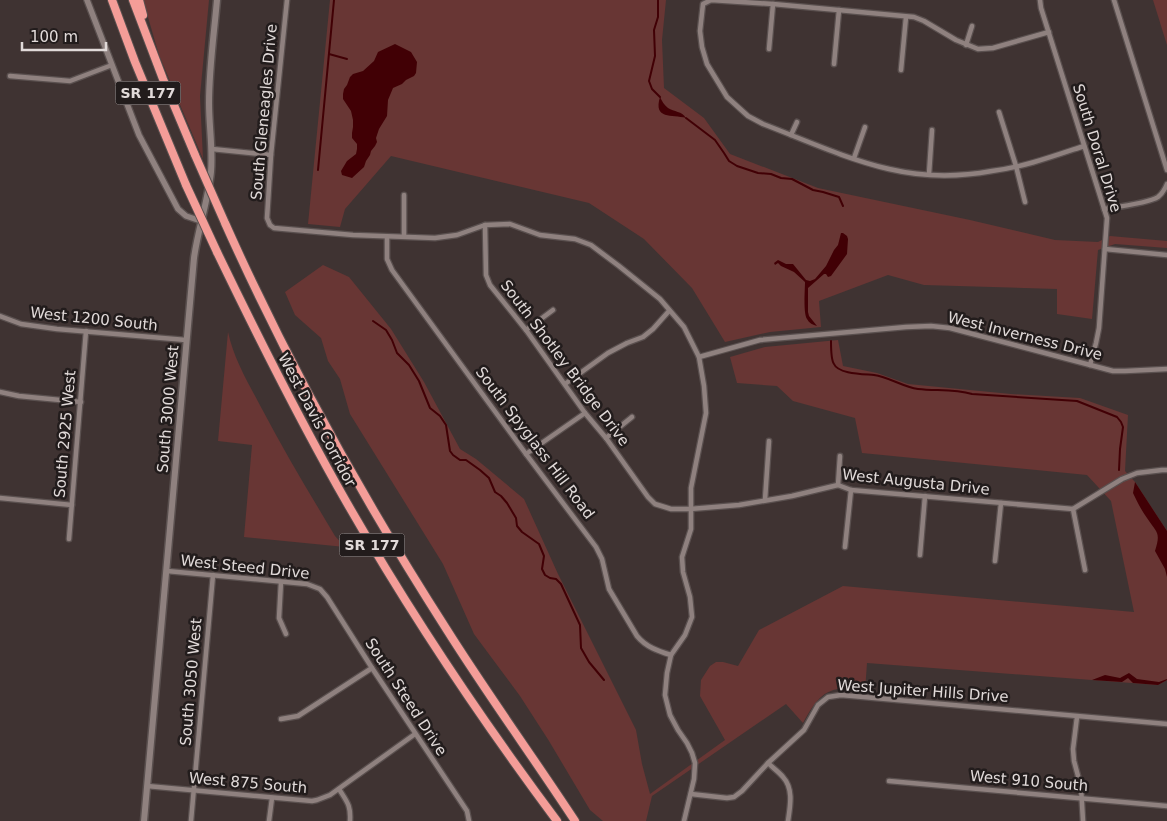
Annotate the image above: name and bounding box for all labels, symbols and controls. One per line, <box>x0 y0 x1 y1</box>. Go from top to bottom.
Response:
scale bar <box>22 20 106 52</box>
street label: South Gleneagles Drive <box>247 23 281 201</box>
text: 100 m <box>30 28 78 46</box>
road number: SR 177 <box>116 82 180 105</box>
street label: South Doral Drive <box>1069 82 1125 214</box>
street label: South Shotley Bridge Drive <box>497 276 633 450</box>
street label: West 1200 South <box>29 303 159 335</box>
street label: West Inverness Drive <box>946 308 1104 364</box>
street label: South 3000 West <box>153 344 183 474</box>
street label: West Davis Corridor <box>274 350 360 491</box>
street label: South Spyglass Hill Road <box>472 363 598 523</box>
street label: South 2925 West <box>50 369 80 499</box>
street label: West Augusta Drive <box>841 465 991 499</box>
road number: SR 177 <box>340 534 404 556</box>
street label: West Steed Drive <box>180 551 310 583</box>
street label: South 3050 West <box>176 617 206 747</box>
street label: South Steed Drive <box>361 635 451 759</box>
street label: West Jupiter Hills Drive <box>837 676 1009 706</box>
street label: West 910 South <box>969 767 1089 795</box>
street label: West 875 South <box>188 769 308 797</box>

